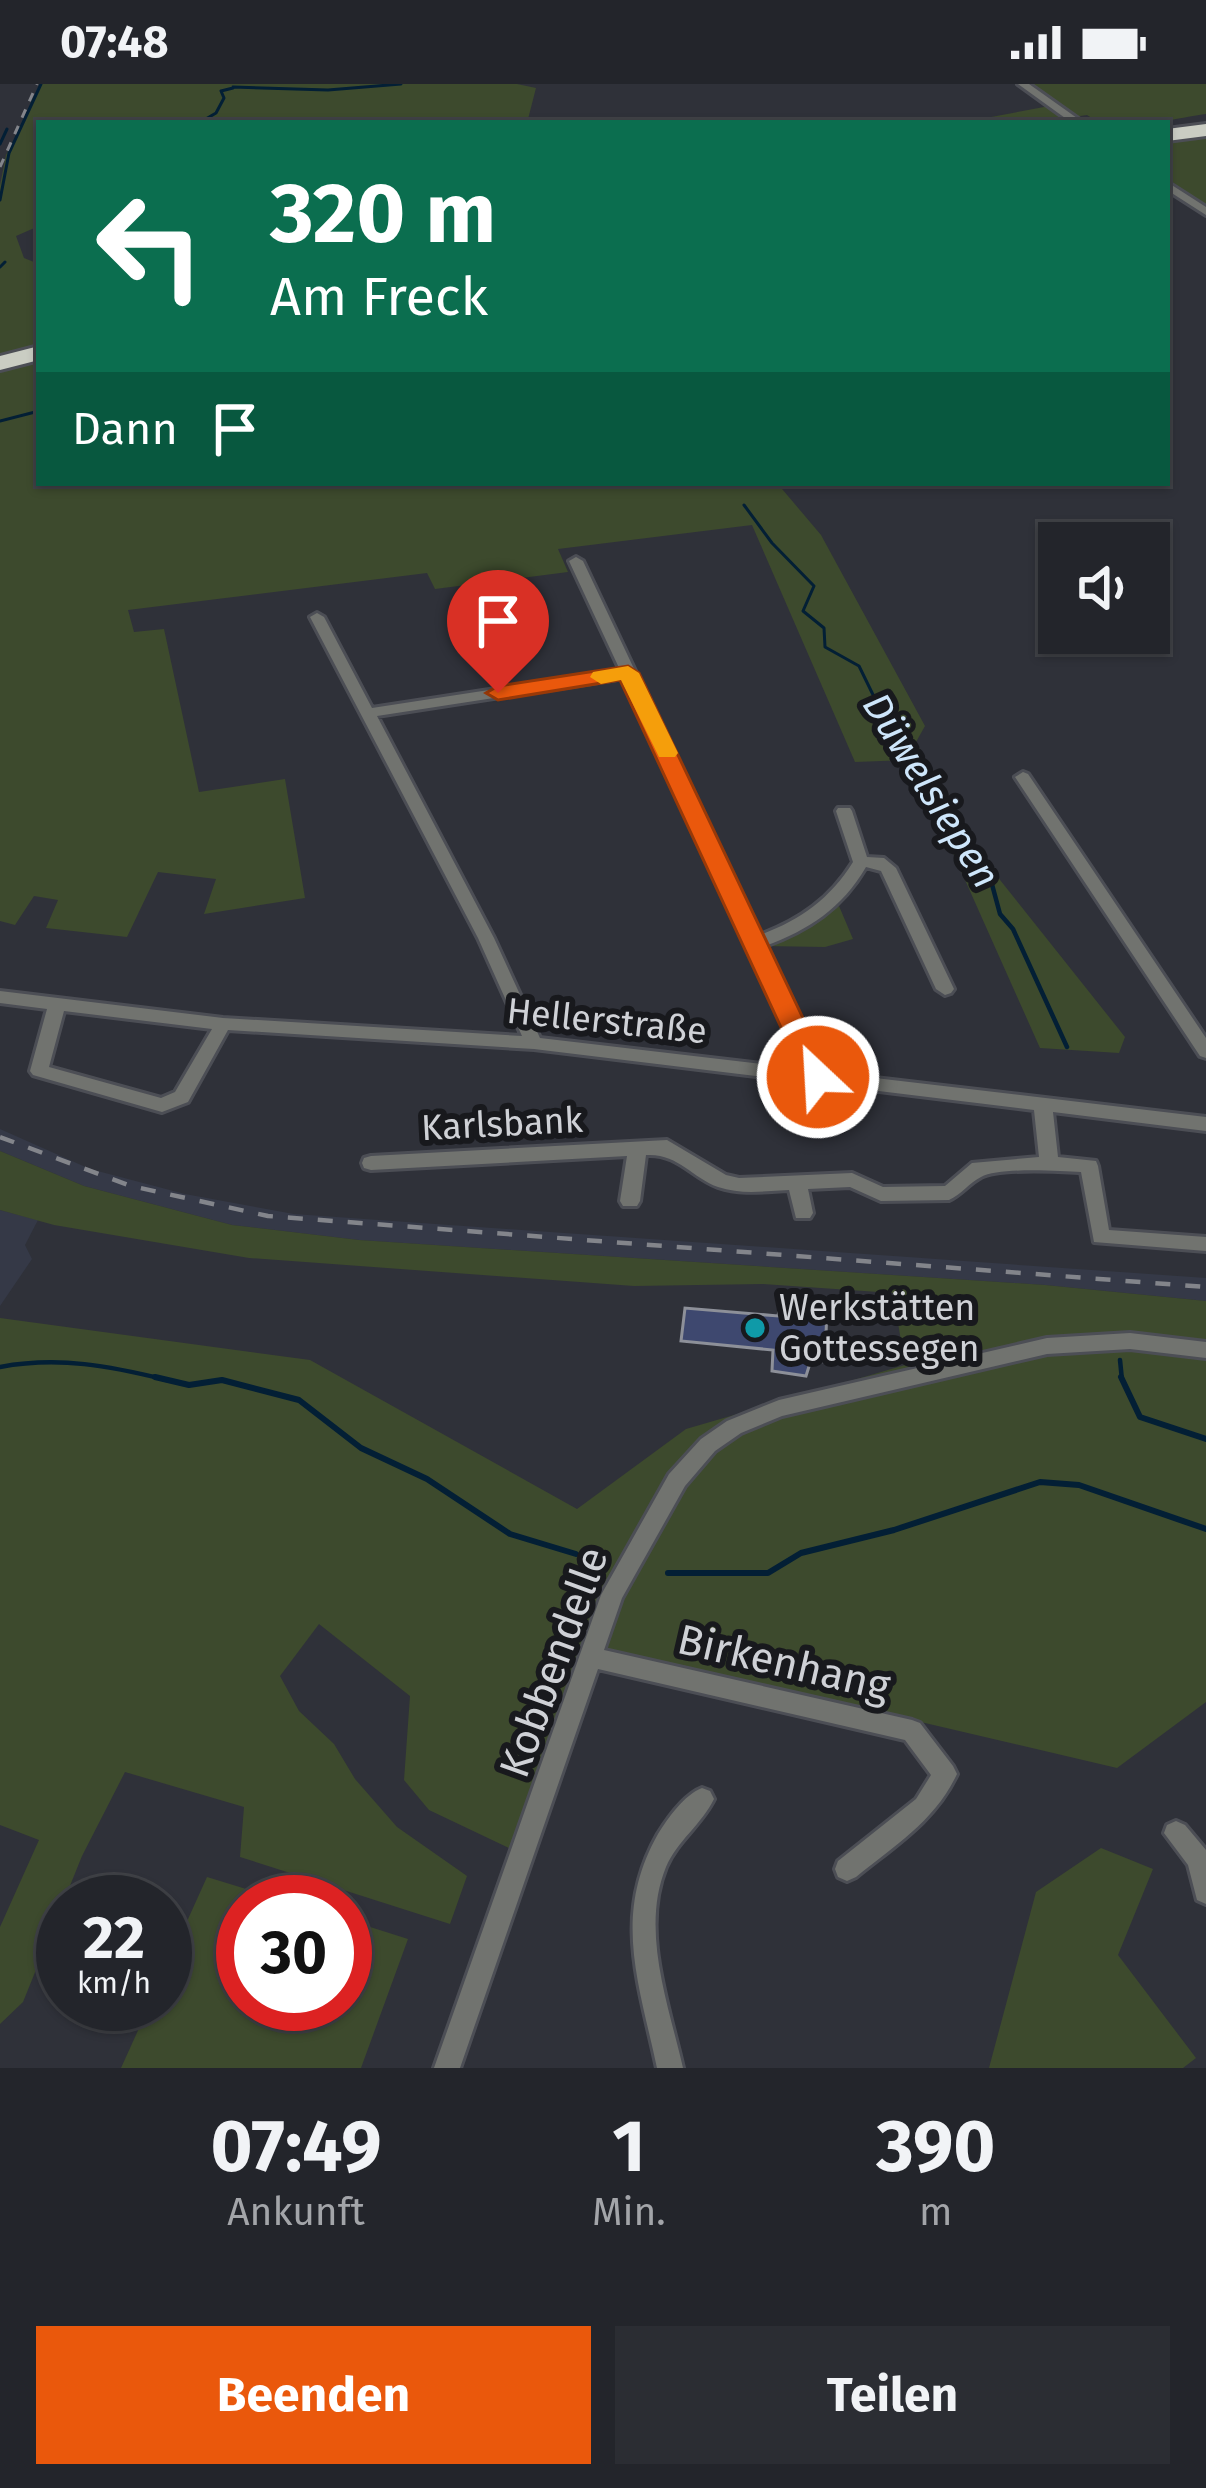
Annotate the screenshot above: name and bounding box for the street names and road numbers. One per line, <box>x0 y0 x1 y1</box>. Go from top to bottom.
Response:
street label: Hellerstraße <box>505 989 709 1053</box>
street label: Karlsbank <box>420 1098 585 1150</box>
street label: Kobbendelle <box>489 1540 619 1784</box>
street label: Birkenhang <box>673 1614 895 1712</box>

